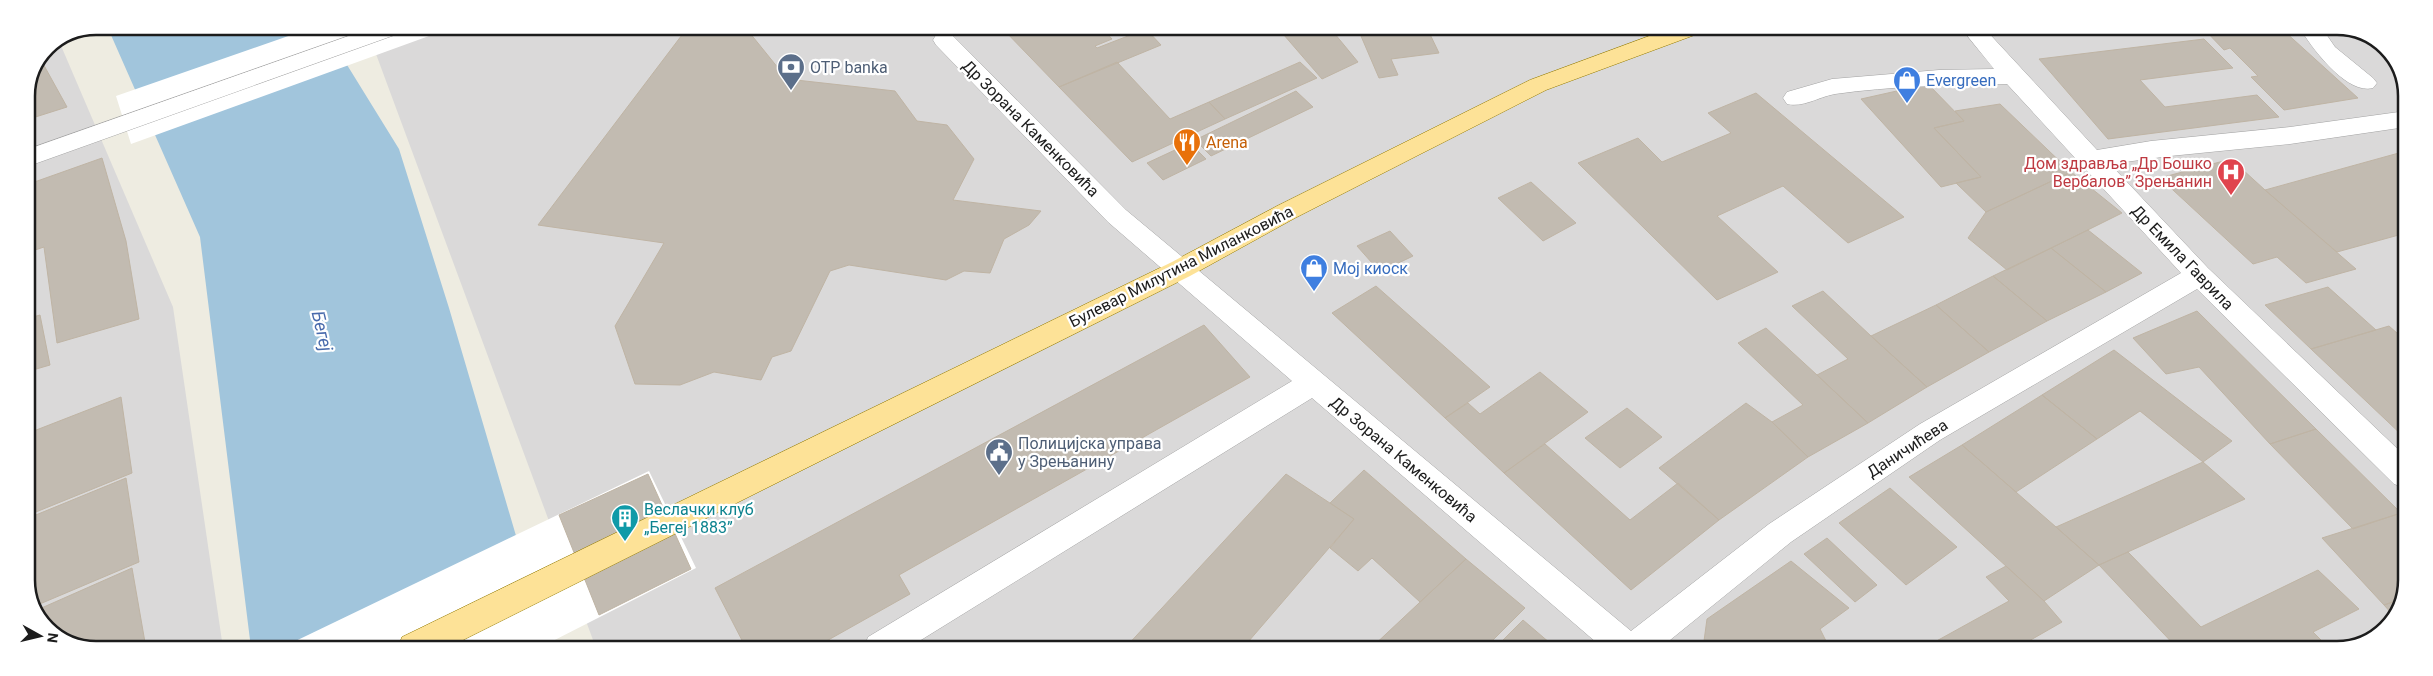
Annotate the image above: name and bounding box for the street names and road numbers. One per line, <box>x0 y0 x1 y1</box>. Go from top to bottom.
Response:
street label: Др Зорана Каменковића <box>958 56 1103 201</box>
street label: Булевар Милутина Миланковића <box>1066 201 1296 331</box>
street label: Др Емила Гаврила <box>2128 201 2238 314</box>
street label: Др Зорана Каменковића <box>1327 392 1481 526</box>
street label: Даничићева <box>1863 415 1951 482</box>

